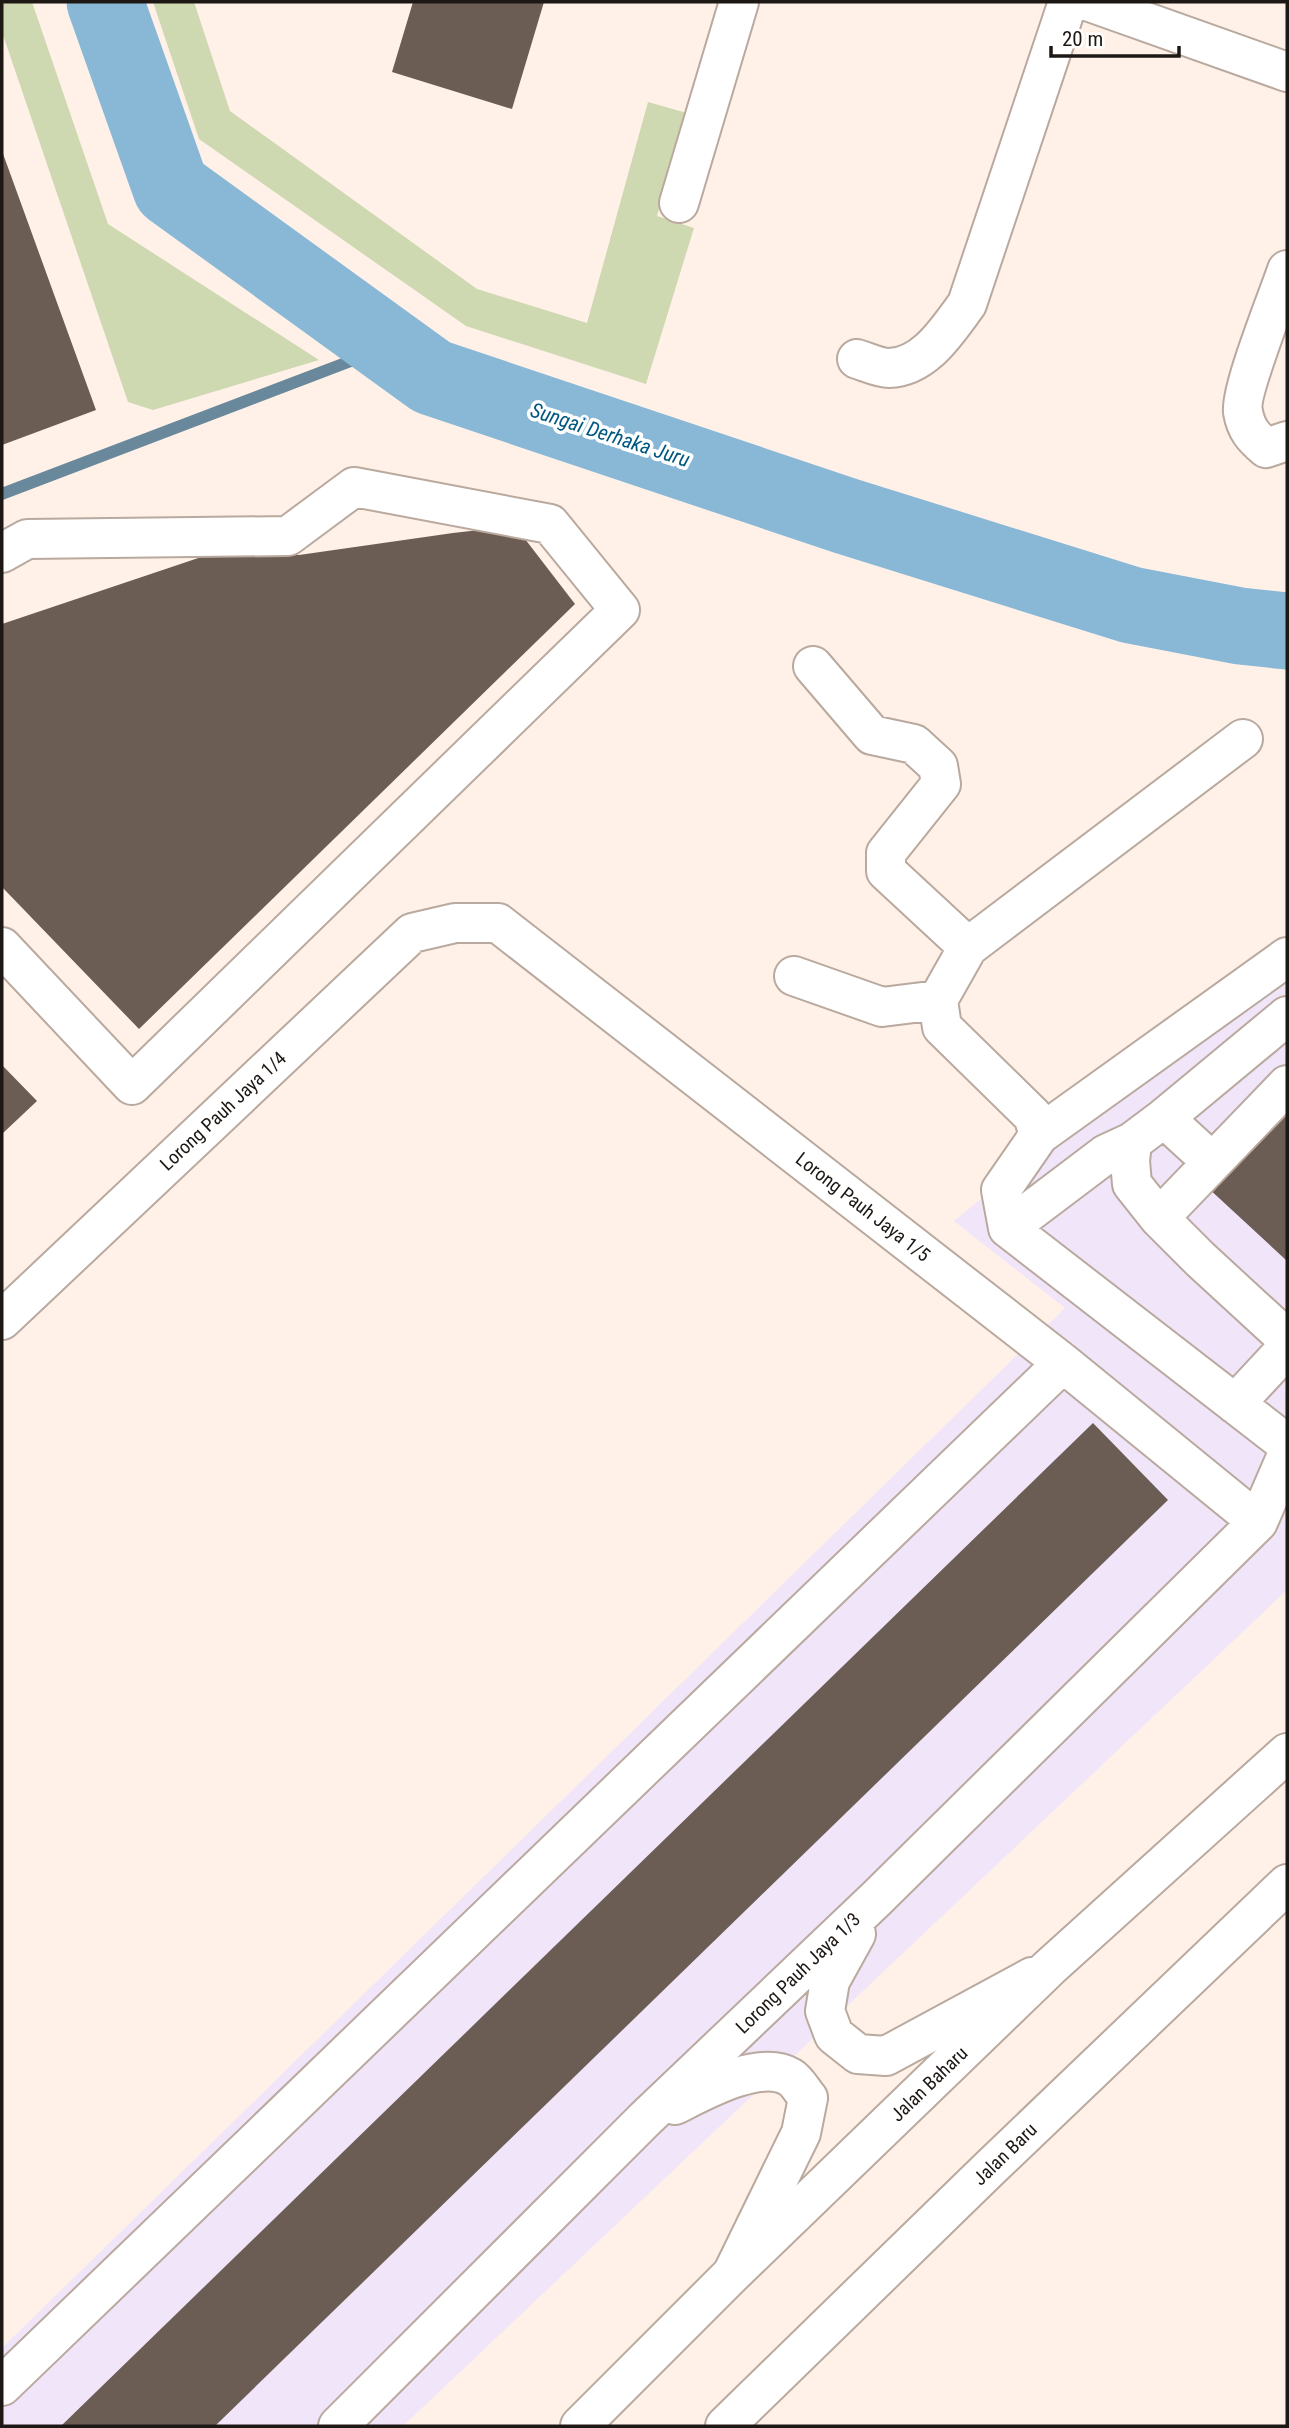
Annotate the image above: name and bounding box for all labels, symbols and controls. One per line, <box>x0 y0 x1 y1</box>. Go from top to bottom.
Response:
scale bar <box>1051 14 1179 58</box>
text: 20 m <box>1062 27 1103 51</box>
water label: Sungai Derhaka Juru <box>527 398 693 472</box>
street label: Lorong Pauh Jaya 1/4 <box>155 1047 291 1175</box>
street label: Lorong Pauh Jaya 1/5 <box>791 1147 935 1267</box>
street label: Lorong Pauh Jaya 1/3 <box>731 1908 865 2038</box>
street label: Jalan Baharu <box>886 2042 972 2126</box>
street label: Jalan Baru <box>968 2118 1042 2190</box>

